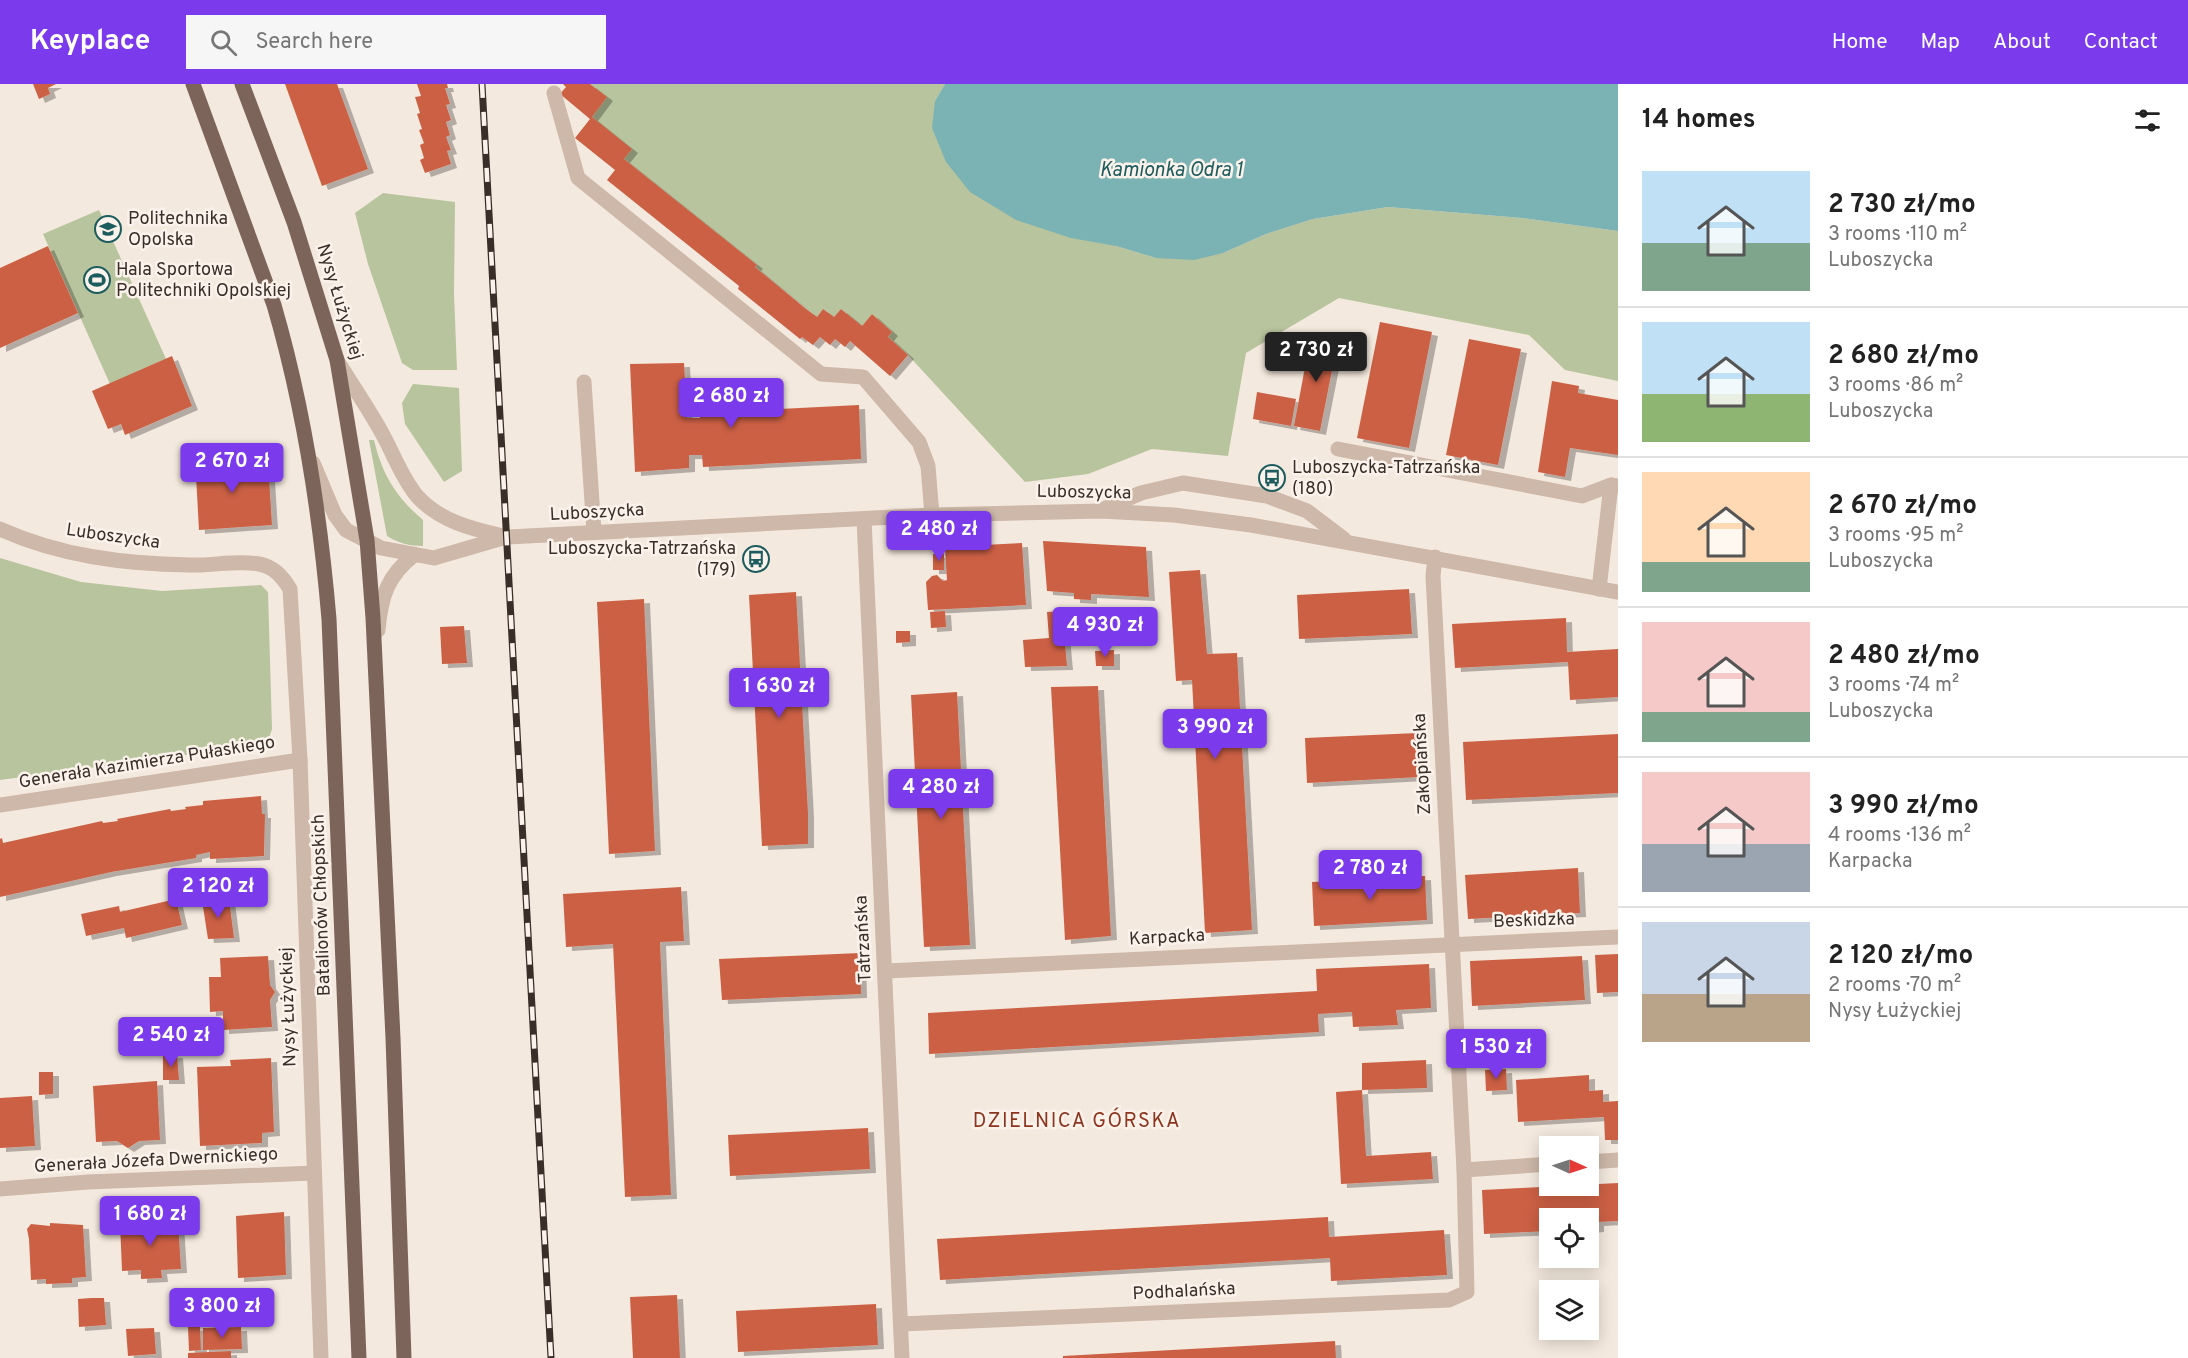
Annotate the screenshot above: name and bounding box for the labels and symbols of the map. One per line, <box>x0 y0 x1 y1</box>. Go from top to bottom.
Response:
water label: Kamionka Odra 1 <box>1100 158 1244 184</box>
place label: Politechnika Opolska <box>128 208 228 252</box>
school or university icon: Politechnika Opolska <box>93 214 123 244</box>
street label: Nysy Łużyckiej <box>310 241 368 363</box>
place label: Hala Sportowa Politechniki Opolskiej <box>116 259 291 303</box>
sports icon: Hala Sportowa Politechniki Opolskiej <box>82 265 112 295</box>
pin: 2 730 zł <box>1254 332 1378 383</box>
pin: 2 680 zł <box>669 378 793 429</box>
pin: 2 670 zł <box>170 443 294 494</box>
place label: Luboszycka-Tatrzańska (180) <box>1292 457 1480 501</box>
bus stop icon: Luboszycka-Tatrzańska (180) <box>1257 463 1287 493</box>
street label: Luboszycka <box>1036 481 1132 505</box>
street label: Luboszycka <box>549 499 645 527</box>
pin: 2 480 zł <box>877 511 1001 562</box>
street label: Luboszycka <box>65 519 161 555</box>
place label: Luboszycka-Tatrzańska (179) <box>548 538 736 582</box>
bus stop icon: Luboszycka-Tatrzańska (179) <box>741 544 771 574</box>
pin: 4 930 zł <box>1043 607 1167 658</box>
pin: 1 630 zł <box>717 668 841 719</box>
pin: 3 990 zł <box>1153 709 1277 760</box>
street label: Zakopiańska <box>1409 713 1437 815</box>
street label: Generała Kazimierza Pułaskiego <box>17 731 277 795</box>
pin: 4 280 zł <box>879 769 1003 820</box>
street label: Batalionów Chłopskich <box>307 814 337 996</box>
pin: 2 780 zł <box>1308 850 1432 901</box>
pin: 2 120 zł <box>156 868 280 919</box>
street label: Tatrzańska <box>850 895 878 983</box>
street label: Beskidzka <box>1493 908 1575 934</box>
street label: Karpacka <box>1128 925 1206 951</box>
street label: Nysy Łużyckiej <box>275 947 303 1067</box>
pin: 2 540 zł <box>109 1017 233 1068</box>
pin: 1 530 zł <box>1434 1029 1558 1080</box>
district label: DZIELNICA GÓRSKA <box>973 1107 1181 1135</box>
north arrow <box>1539 1136 1599 1196</box>
street label: Generała Józefa Dwernickiego <box>33 1143 279 1179</box>
pin: 1 680 zł <box>88 1196 212 1247</box>
street label: Podhalańska <box>1132 1278 1236 1306</box>
pin: 3 800 zł <box>160 1288 284 1339</box>

